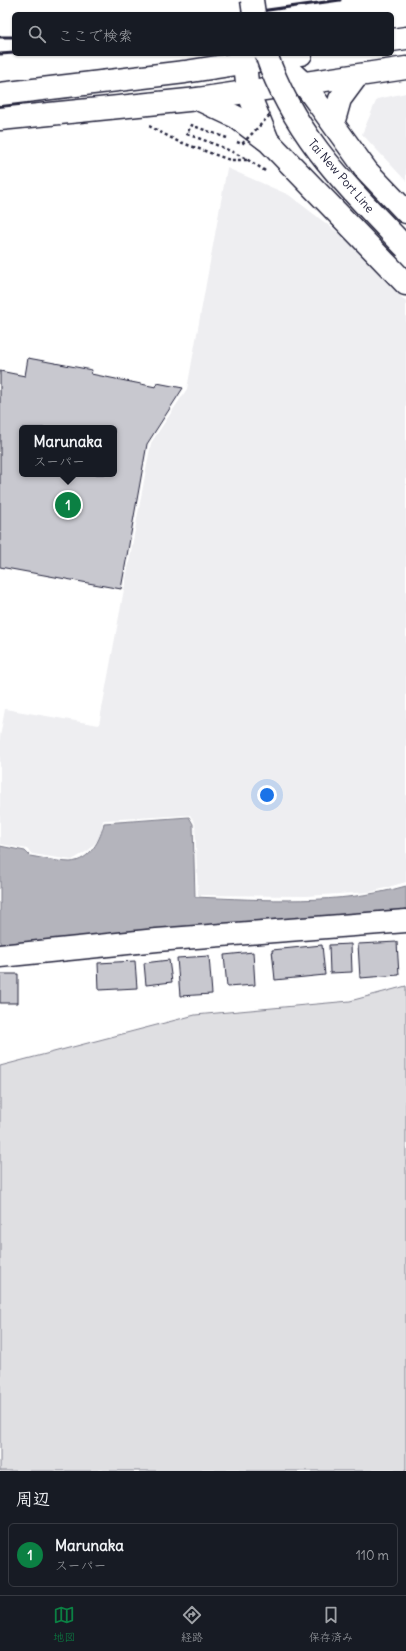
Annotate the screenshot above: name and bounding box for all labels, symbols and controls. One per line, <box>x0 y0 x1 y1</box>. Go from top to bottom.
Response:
search box <box>12 12 394 56</box>
icon: search <box>26 23 48 45</box>
text: ここで検索 <box>58 26 133 45</box>
street label: Tai New Port Line <box>305 136 378 216</box>
popup <box>19 425 117 477</box>
text: Marunaka <box>34 432 102 451</box>
text: スーパー <box>34 453 85 470</box>
pin: 1 <box>55 490 81 520</box>
your location <box>257 785 277 805</box>
text: 周辺 <box>16 1488 50 1510</box>
text: Marunaka <box>55 1536 124 1555</box>
text: 1 <box>27 1547 33 1564</box>
text: 110 m <box>356 1547 389 1564</box>
text: スーパー <box>55 1557 106 1574</box>
tab: 地図 <box>53 1604 75 1644</box>
tab: 経路 <box>181 1604 203 1644</box>
tab: 保存済み <box>309 1604 353 1644</box>

